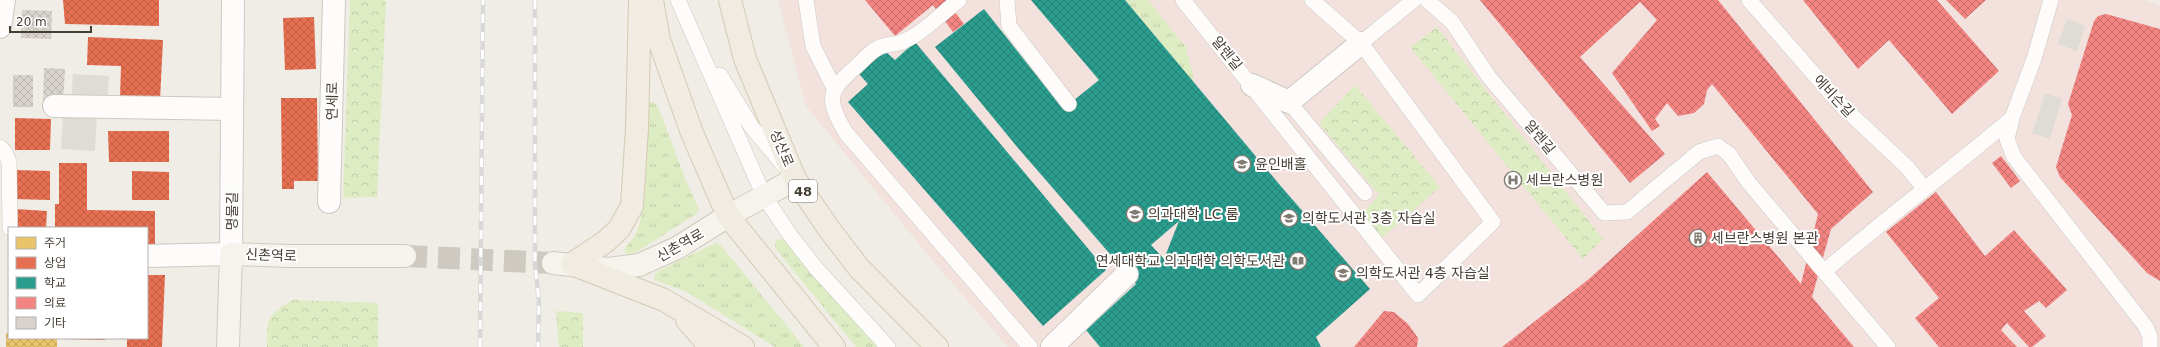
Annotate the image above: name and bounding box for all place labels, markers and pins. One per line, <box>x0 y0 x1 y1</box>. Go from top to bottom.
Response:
school or university icon: 윤인배홀 <box>1232 154 1252 174</box>
place label: 윤인배홀 <box>1255 156 1307 172</box>
hospital icon: 세브란스병원 <box>1503 170 1523 190</box>
place label: 세브란스병원 <box>1526 172 1603 188</box>
school or university icon: 의과대학 LC 룸 <box>1125 204 1145 224</box>
place label: 의과대학 LC 룸 <box>1148 206 1239 222</box>
school or university icon: 의학도서관 3층 자습실 <box>1279 208 1299 228</box>
place label: 의학도서관 3층 자습실 <box>1302 210 1436 226</box>
building icon: 세브란스병원 본관 <box>1688 228 1708 248</box>
place label: 세브란스병원 본관 <box>1711 230 1819 246</box>
library icon: 연세대학교 의과대학 의학도서관 <box>1288 251 1308 271</box>
place label: 연세대학교 의과대학 의학도서관 <box>1096 253 1285 269</box>
school or university icon: 의학도서관 4층 자습실 <box>1333 263 1353 283</box>
place label: 의학도서관 4층 자습실 <box>1356 265 1490 281</box>

